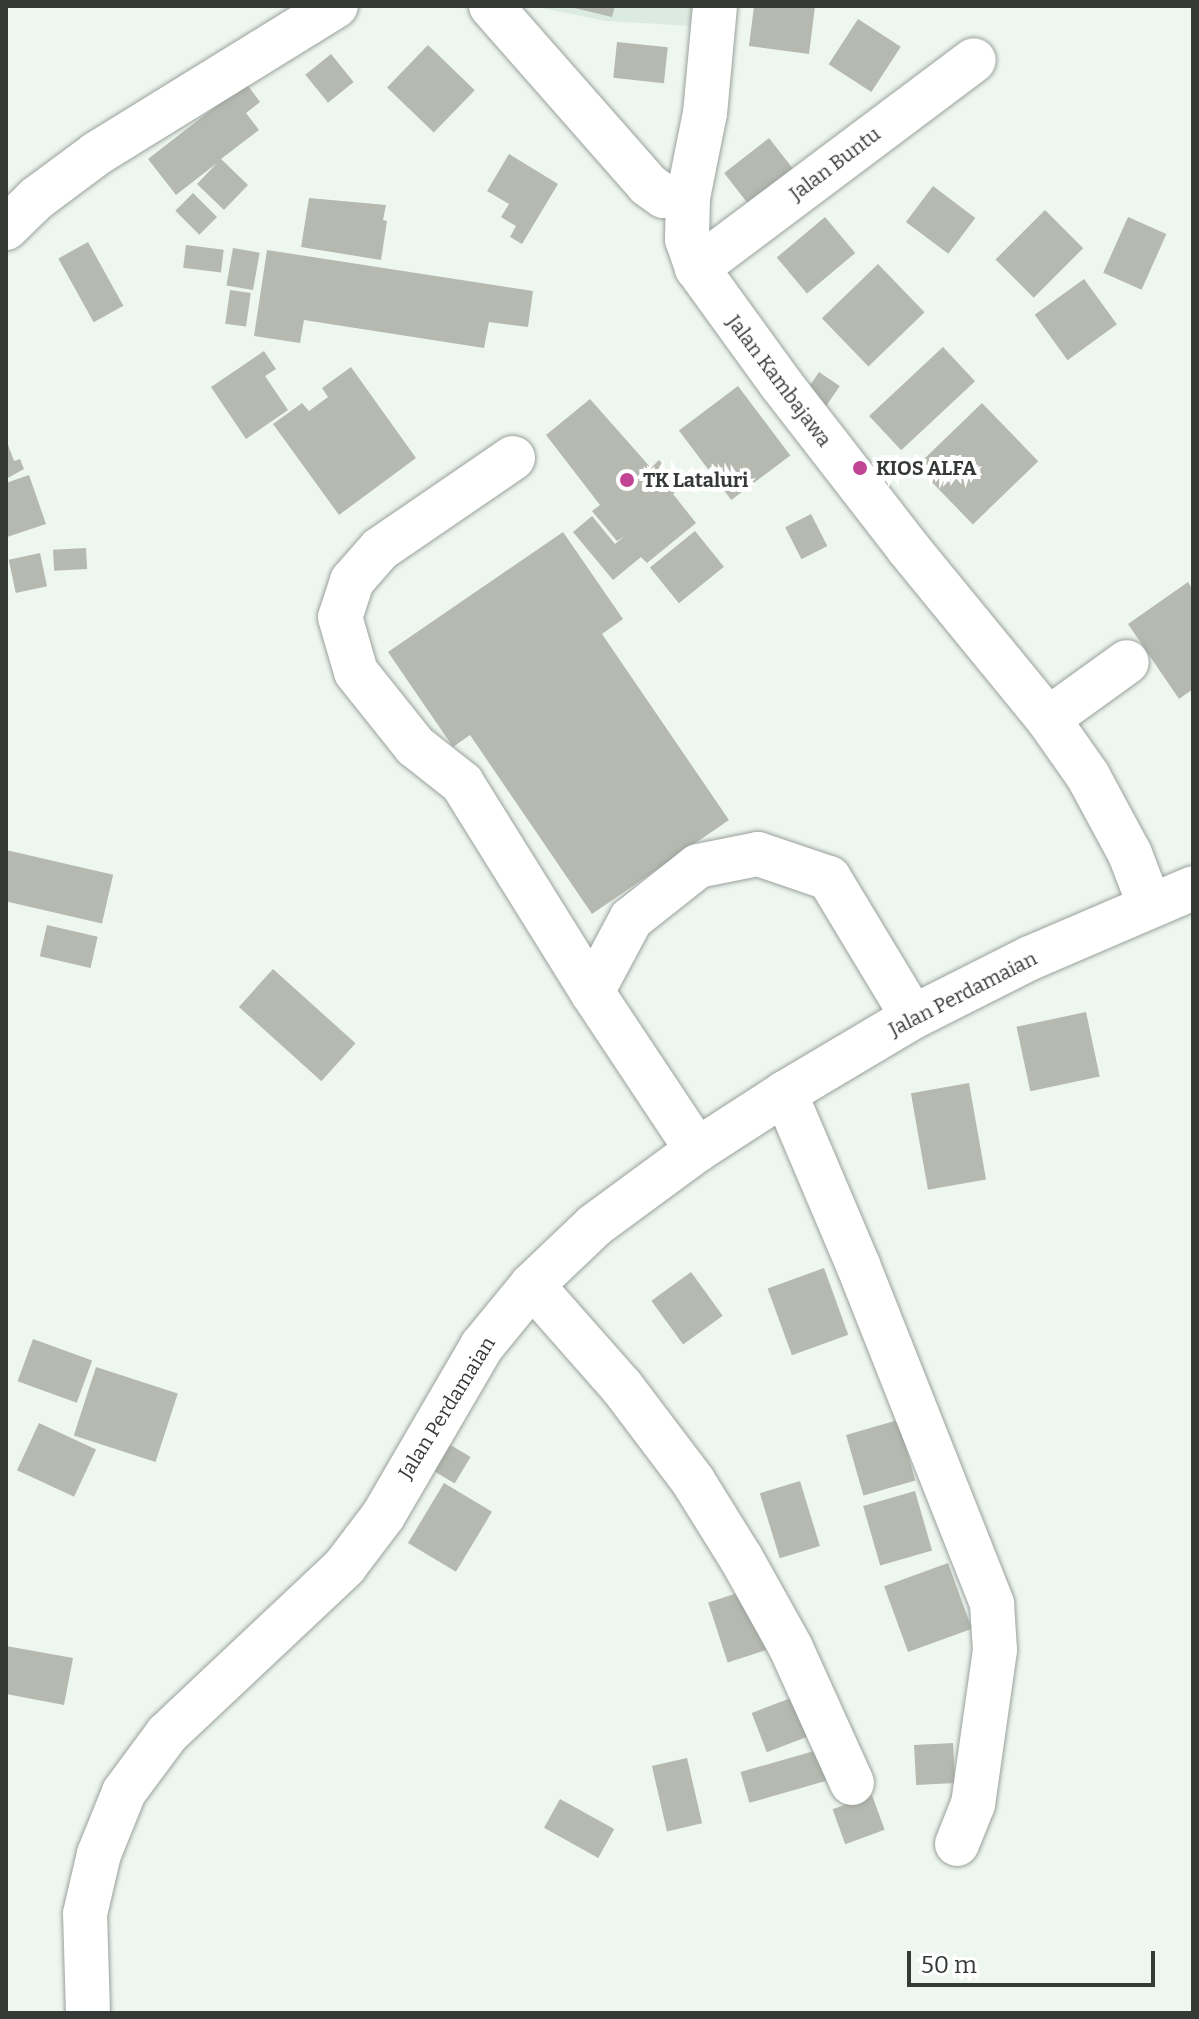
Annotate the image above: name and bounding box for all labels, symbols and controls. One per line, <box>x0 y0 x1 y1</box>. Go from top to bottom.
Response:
street label: Jalan Buntu <box>785 122 885 206</box>
street label: Jalan Kambajawa <box>722 310 836 452</box>
place label: KIOS ALFA <box>876 456 976 480</box>
marker: KIOS ALFA <box>851 459 869 477</box>
place label: TK Lataluri <box>643 468 748 492</box>
marker: TK Lataluri <box>618 471 636 489</box>
street label: Jalan Perdamaian <box>885 946 1041 1042</box>
street label: Jalan Perdamaian <box>394 1333 500 1483</box>
scale bar <box>911 1935 1159 1985</box>
text: 50 m <box>921 1951 977 1979</box>

